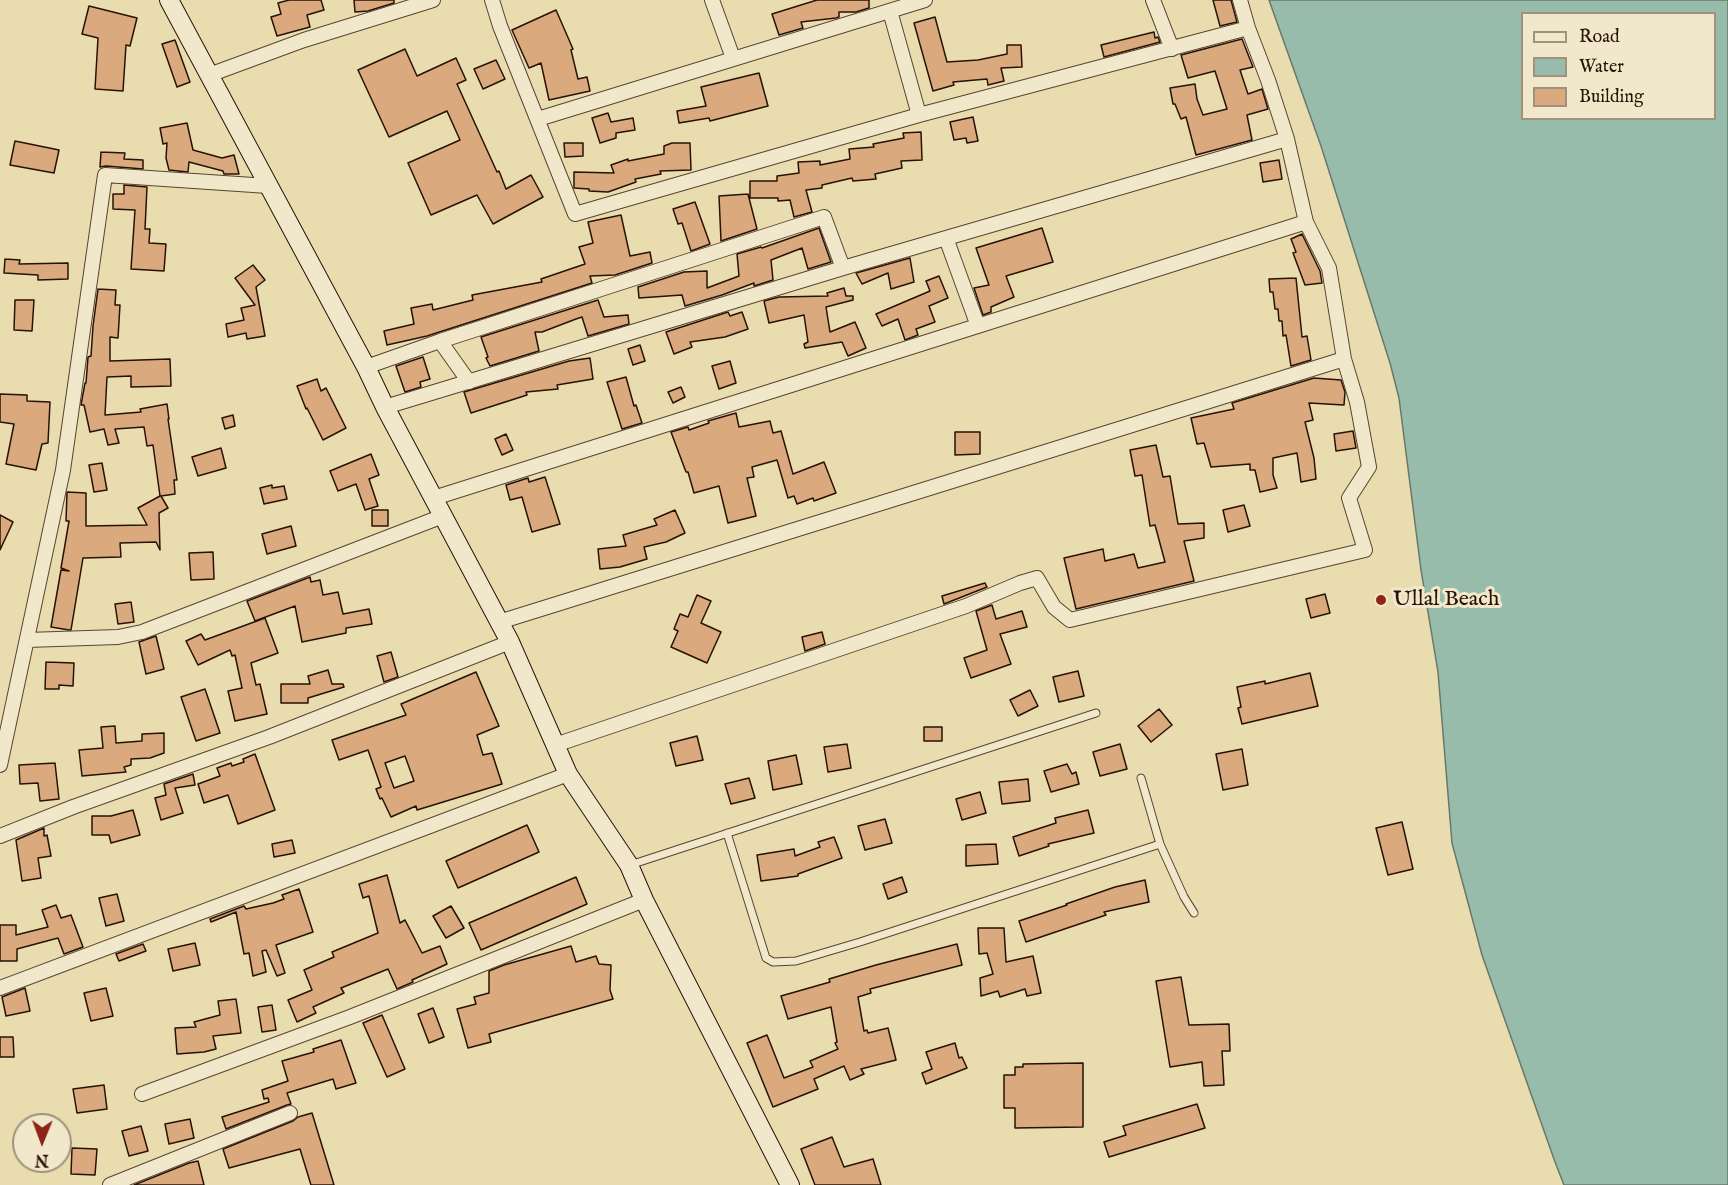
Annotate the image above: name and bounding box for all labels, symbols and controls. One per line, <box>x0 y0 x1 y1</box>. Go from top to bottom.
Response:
legend <box>1521 12 1716 120</box>
text: Road <box>1579 26 1620 49</box>
text: Water <box>1579 56 1624 79</box>
text: Building <box>1579 86 1644 109</box>
place label: Ullal Beach <box>1393 587 1499 613</box>
marker: Ullal Beach <box>1374 593 1388 607</box>
north arrow <box>12 1113 72 1173</box>
text: N <box>35 1149 49 1169</box>

